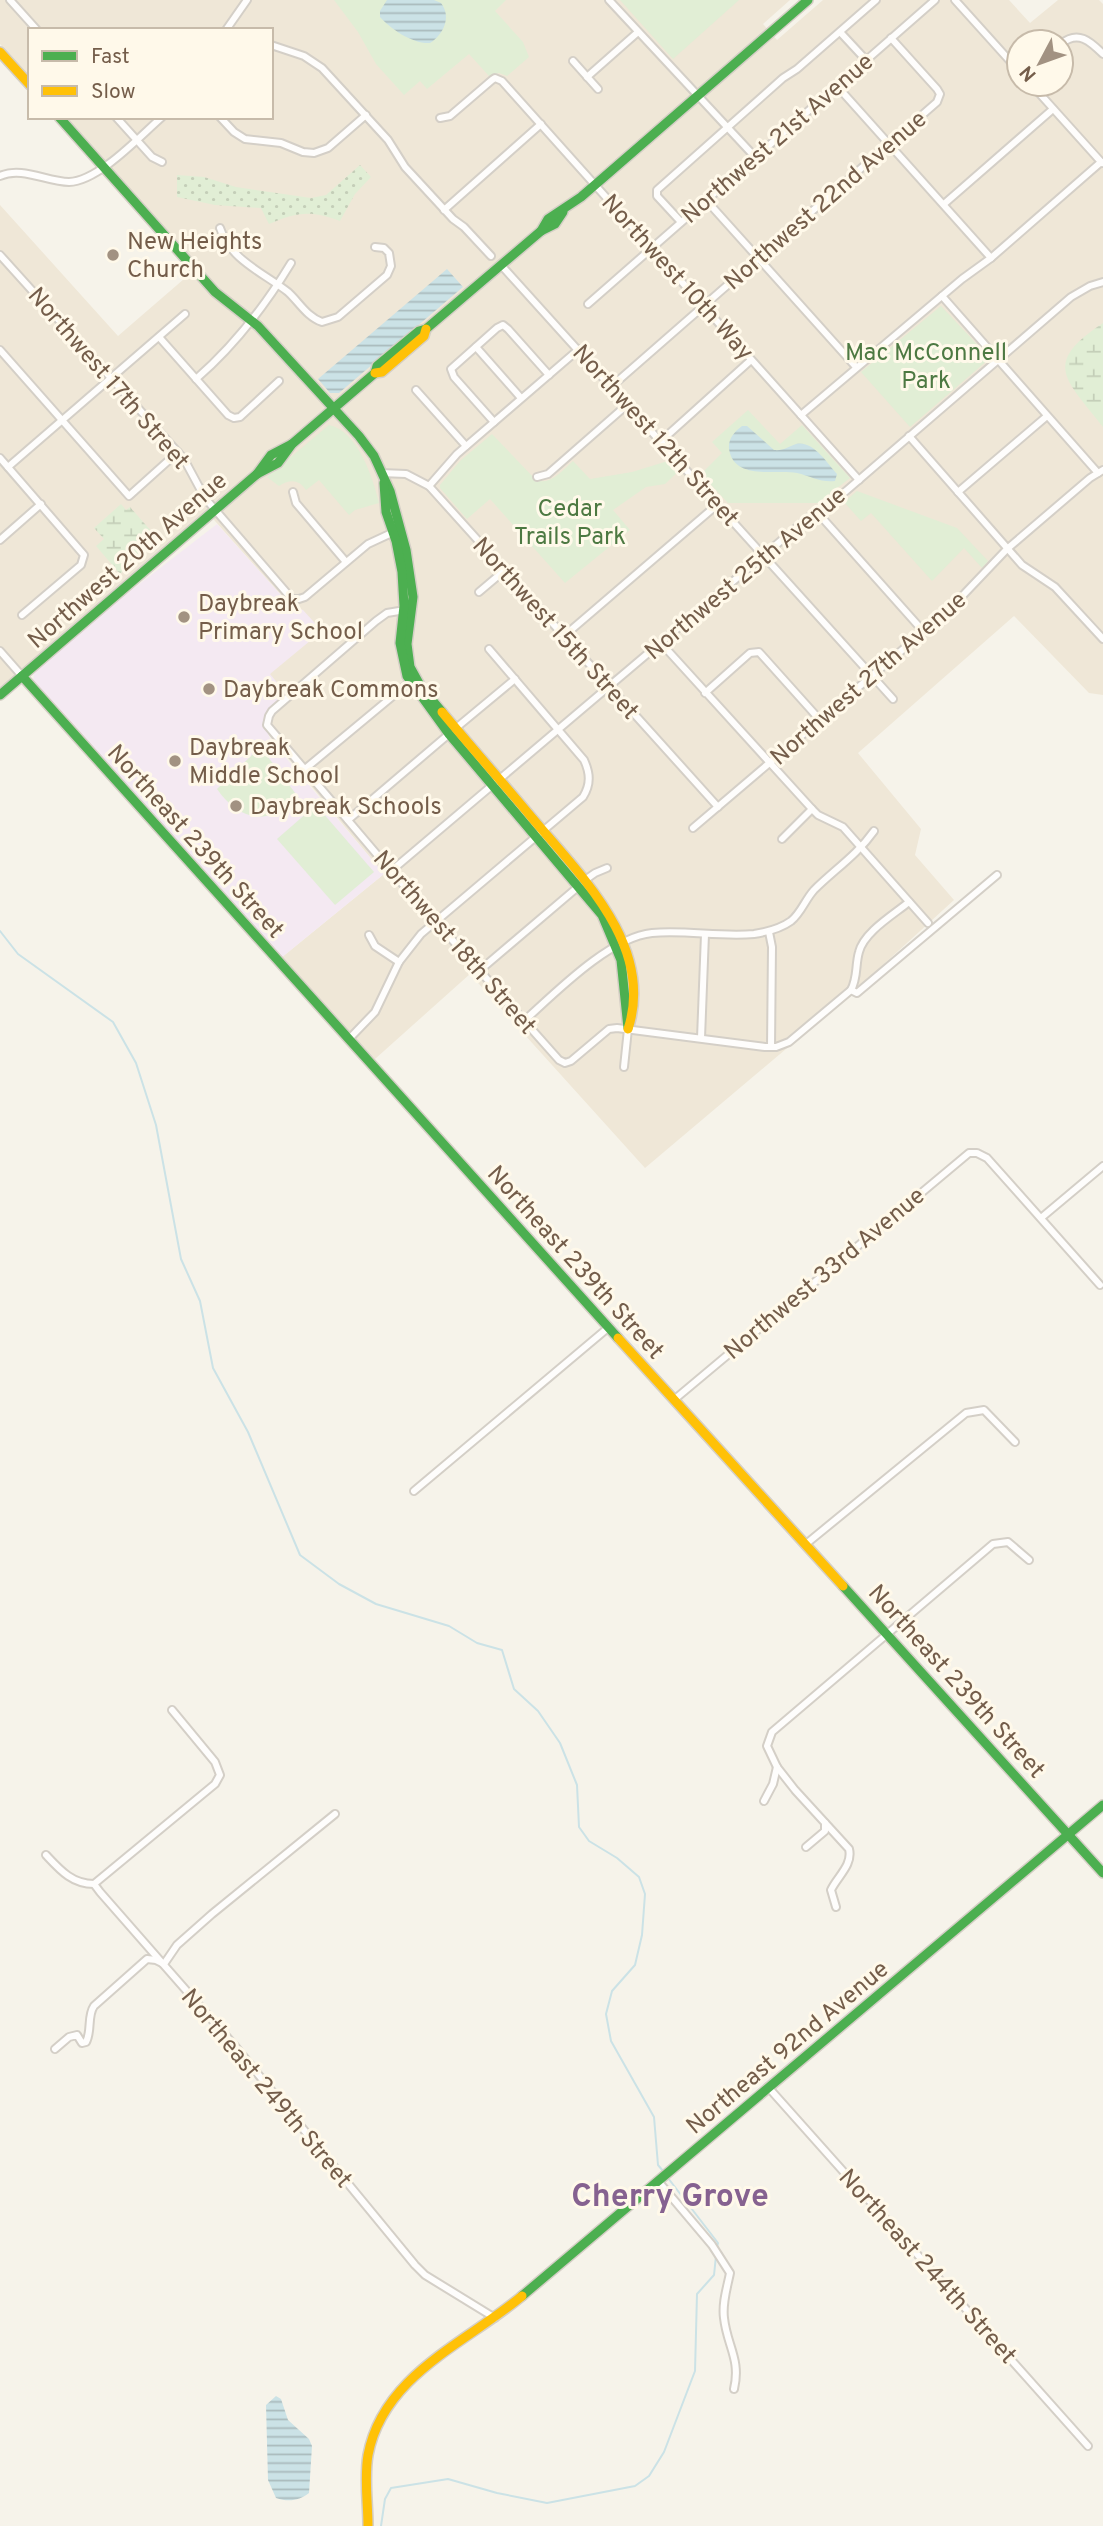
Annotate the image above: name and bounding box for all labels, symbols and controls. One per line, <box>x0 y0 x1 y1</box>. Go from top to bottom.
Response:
legend <box>28 28 273 119</box>
north arrow <box>1005 28 1075 98</box>
text: Fast <box>91 44 130 71</box>
street label: Northwest 21st Avenue <box>676 48 881 231</box>
text: N <box>1015 60 1042 86</box>
text: Slow <box>91 79 136 106</box>
street label: Northwest 22nd Avenue <box>719 105 934 298</box>
street label: Northwest 10th Way <box>594 189 759 368</box>
place label: New Heights Church <box>127 228 262 286</box>
marker: New Heights Church <box>105 247 121 263</box>
street label: Northwest 17th Street <box>20 282 195 477</box>
street label: Northwest 12th Street <box>565 339 744 534</box>
park label: Mac McConnell Park <box>845 339 1007 397</box>
street label: Northwest 20th Avenue <box>23 467 234 656</box>
street label: Northwest 25th Avenue <box>639 481 853 668</box>
park label: Cedar Trails Park <box>514 495 626 553</box>
street label: Northwest 15th Street <box>465 532 644 727</box>
street label: Northwest 27th Avenue <box>765 586 974 773</box>
place label: Daybreak Primary School <box>198 590 363 648</box>
marker: Daybreak Primary School <box>176 609 192 625</box>
place label: Daybreak Commons <box>223 676 438 706</box>
marker: Daybreak Commons <box>201 681 217 697</box>
place label: Daybreak Middle School <box>189 734 339 792</box>
street label: Northeast 239th Street <box>100 739 289 945</box>
marker: Daybreak Middle School <box>167 753 183 769</box>
place label: Daybreak Schools <box>250 793 442 823</box>
marker: Daybreak Schools <box>228 798 244 814</box>
street label: Northwest 18th Street <box>365 845 542 1042</box>
street label: Northeast 239th Street <box>480 1160 669 1366</box>
street label: Northwest 33rd Avenue <box>719 1182 932 1367</box>
street label: Northeast 239th Street <box>861 1579 1050 1785</box>
street label: Northeast 92nd Avenue <box>681 1955 896 2142</box>
street label: Northeast 249th Street <box>173 1984 358 2195</box>
street label: Northeast 244th Street <box>831 2164 1022 2371</box>
district label: Cherry Grove <box>571 2178 769 2218</box>

